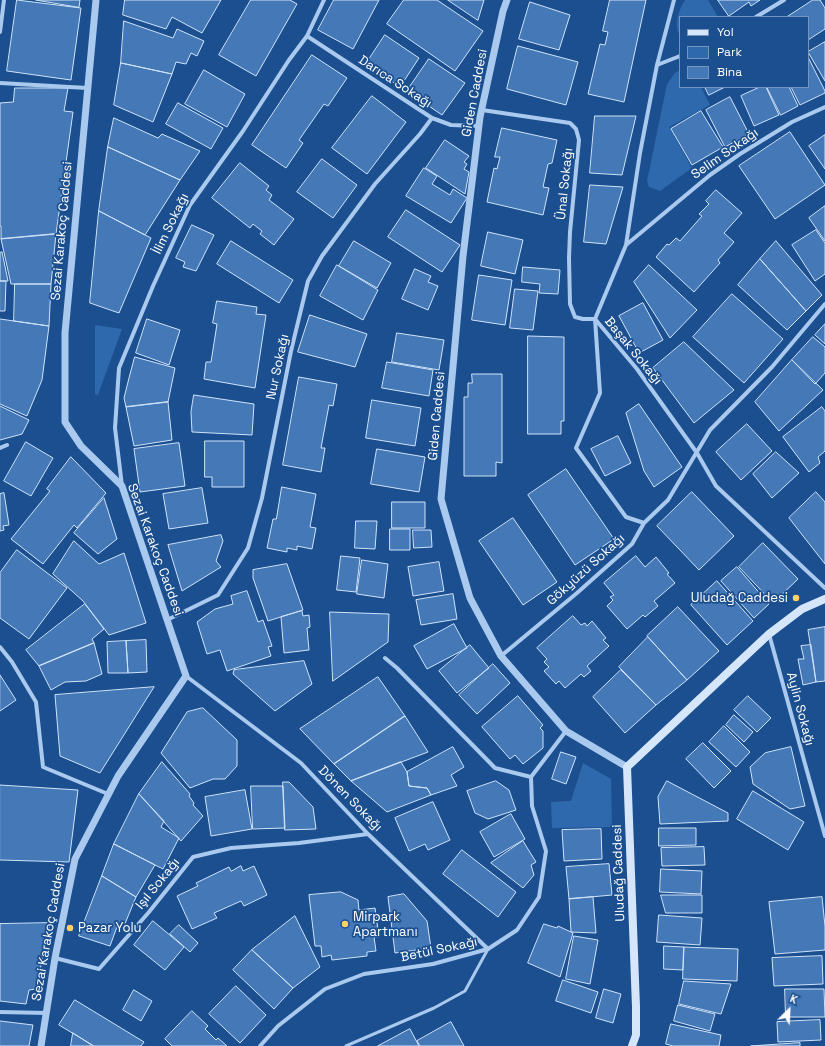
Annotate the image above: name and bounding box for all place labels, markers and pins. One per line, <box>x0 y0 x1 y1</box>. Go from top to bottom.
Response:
place label: Uludağ Caddesi <box>691 590 788 606</box>
marker: Uludağ Caddesi <box>791 593 801 603</box>
place label: Mirpark Apartmanı <box>353 909 418 940</box>
marker: Mirpark Apartmanı <box>340 919 350 929</box>
place label: Pazar Yolu <box>78 920 142 936</box>
marker: Pazar Yolu <box>65 923 75 933</box>

